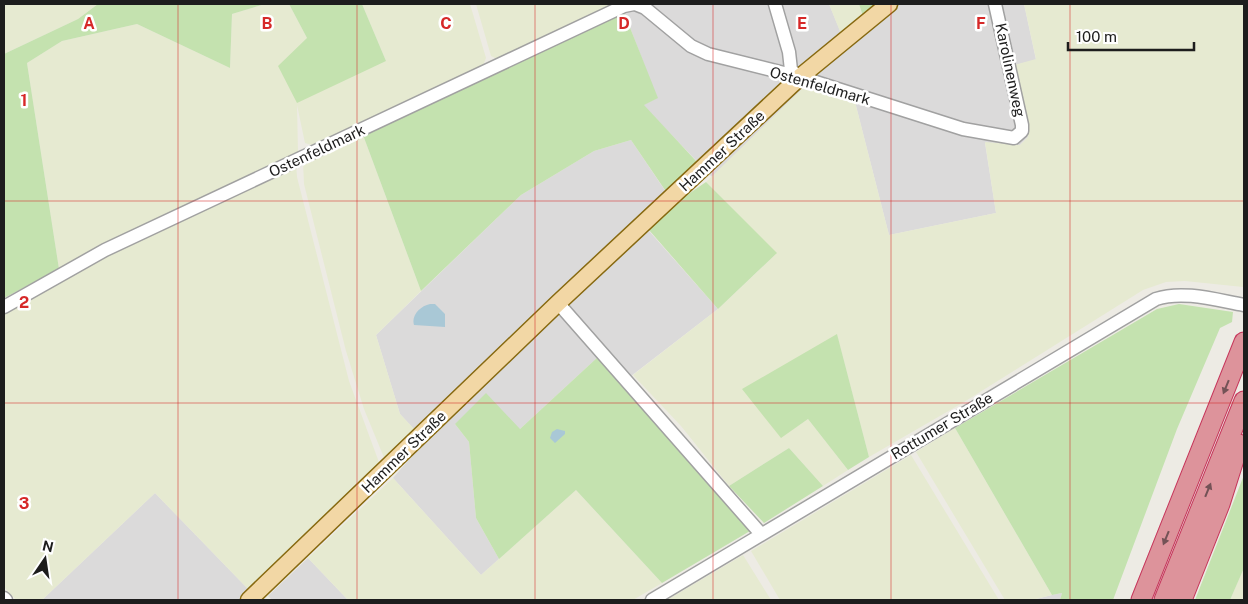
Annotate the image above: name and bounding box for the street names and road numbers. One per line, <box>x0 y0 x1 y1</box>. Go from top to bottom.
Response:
street label: Karolinenweg <box>992 21 1029 119</box>
street label: Ostenfeldmark <box>768 63 872 108</box>
street label: Hammer Straße <box>675 107 768 195</box>
street label: Ostenfeldmark <box>266 121 368 180</box>
street label: Rottumer Straße <box>888 389 996 463</box>
street label: Hammer Straße <box>358 407 449 496</box>

